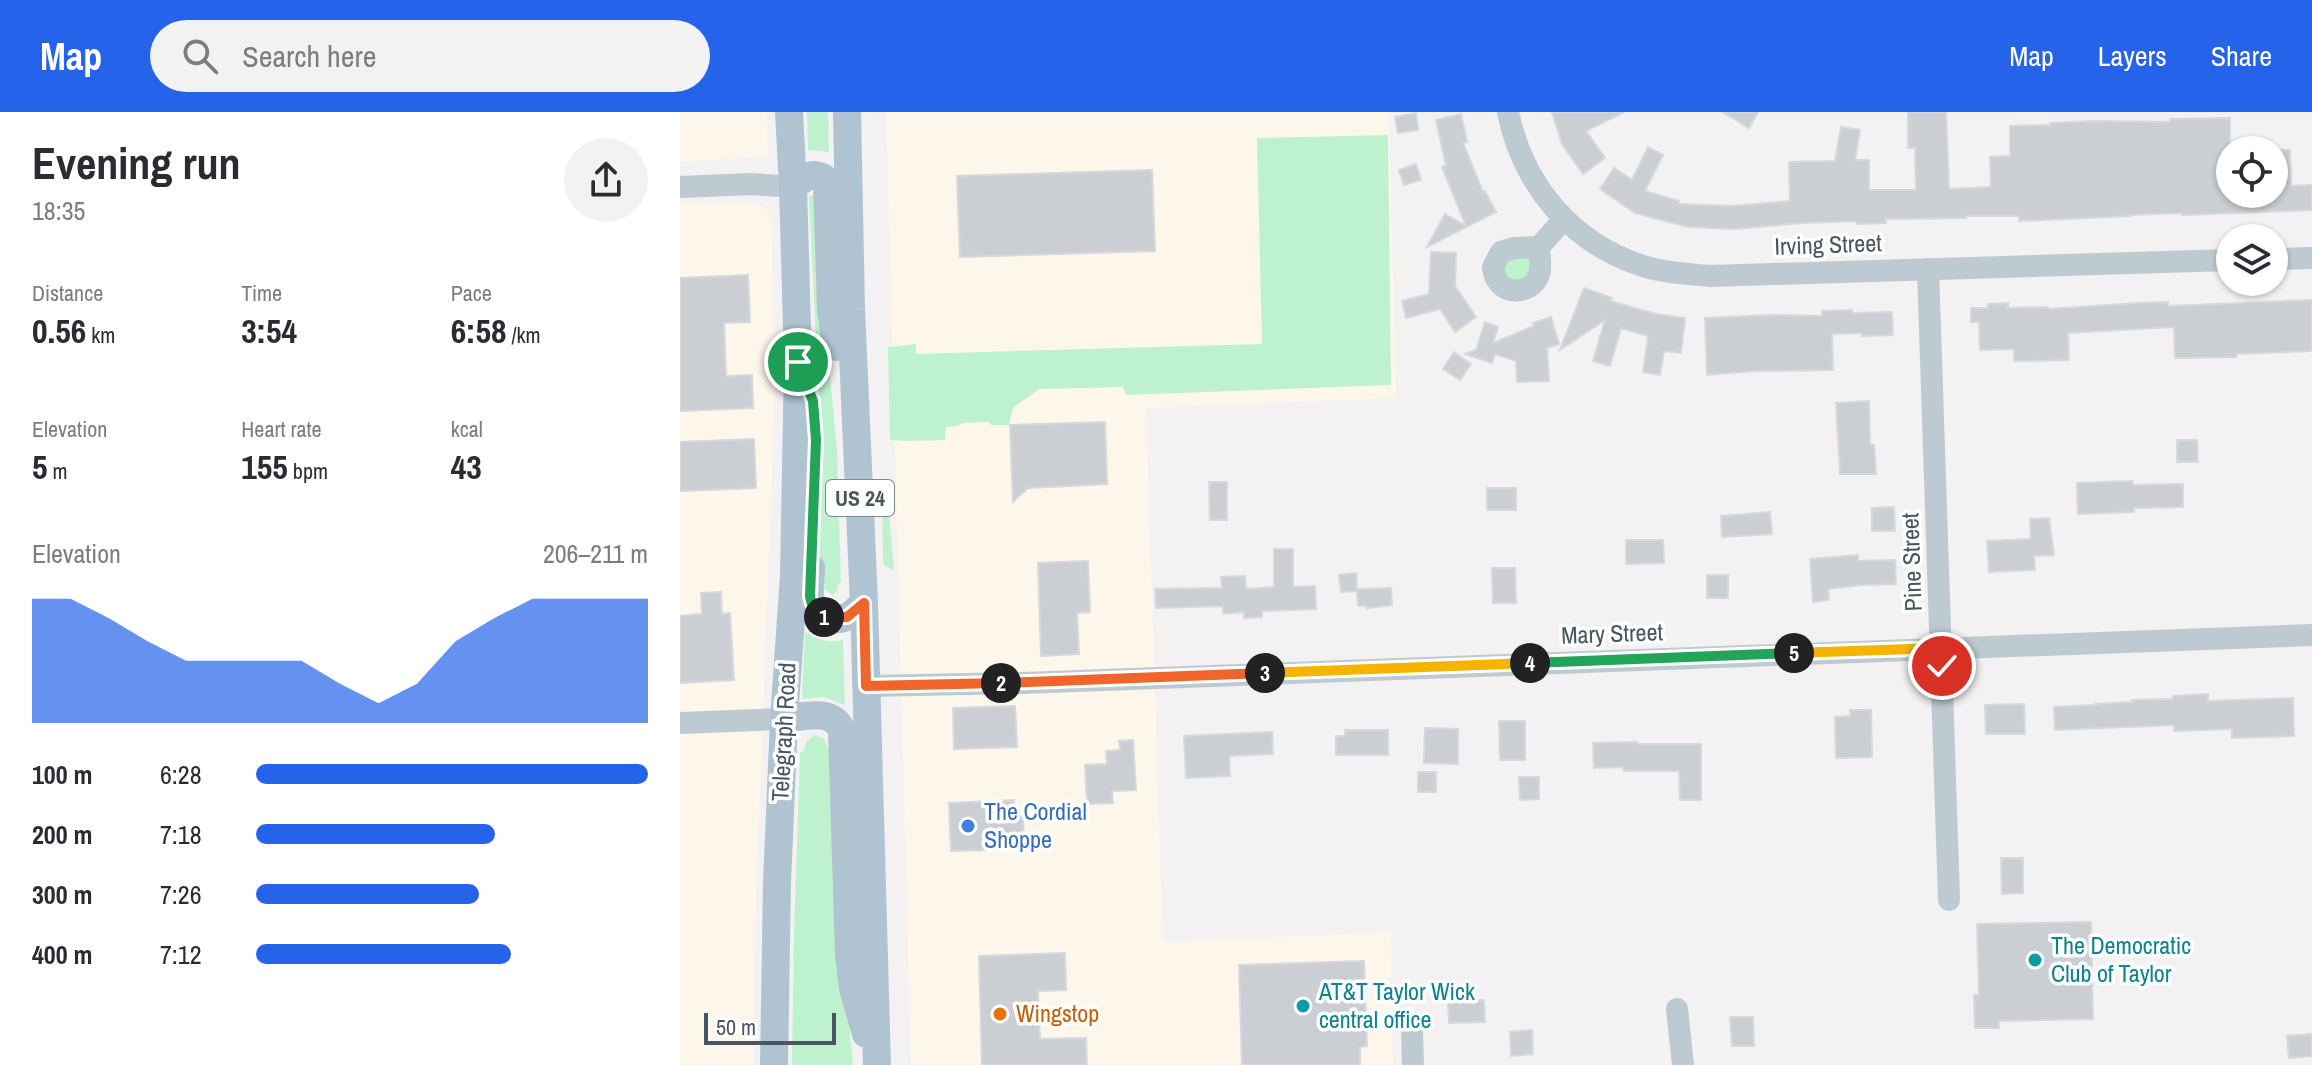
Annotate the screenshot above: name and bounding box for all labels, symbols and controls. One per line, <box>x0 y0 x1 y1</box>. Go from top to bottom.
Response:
search box <box>150 20 710 92</box>
text: Map <box>40 31 102 82</box>
icon: search <box>178 34 222 78</box>
text: Search here <box>242 36 376 76</box>
text: Map <box>2009 37 2054 75</box>
text: Layers <box>2098 37 2167 75</box>
text: Share <box>2211 37 2272 75</box>
text: Evening run <box>32 133 241 193</box>
map controls <box>2216 136 2288 296</box>
button: locate <box>2216 136 2288 208</box>
button: share <box>564 138 648 222</box>
text: 18:35 <box>32 193 85 228</box>
button: layers <box>2216 224 2288 296</box>
street label: Irving Street <box>1774 226 1883 262</box>
text: Distance <box>32 278 103 308</box>
text: Time <box>241 278 282 308</box>
text: Pace <box>451 278 492 308</box>
text: 0.56 <box>32 308 86 354</box>
text: 3:54 <box>241 308 297 354</box>
text: 6:58 <box>451 308 506 354</box>
text: km <box>86 320 115 350</box>
text: /km <box>506 320 541 350</box>
pin <box>764 328 832 396</box>
icon: arrive <box>776 340 820 384</box>
text: Elevation <box>32 414 107 444</box>
text: Heart rate <box>241 414 322 444</box>
text: kcal <box>451 414 483 444</box>
text: 5 <box>32 444 48 490</box>
text: 155 <box>241 444 288 490</box>
text: 43 <box>451 444 482 490</box>
text: m <box>48 456 68 486</box>
text: bpm <box>288 456 328 486</box>
road number: US 24 <box>826 480 894 516</box>
street label: Pine Street <box>1893 512 1929 612</box>
text: Elevation <box>32 536 121 571</box>
text: 206–211 m <box>543 536 648 571</box>
pin: 1 <box>804 597 844 637</box>
text: 1 <box>819 602 829 632</box>
street label: Mary Street <box>1561 615 1664 651</box>
pin <box>1908 632 1976 700</box>
pin: 5 <box>1774 633 1814 673</box>
text: 5 <box>1789 638 1799 668</box>
pin: 4 <box>1510 643 1550 683</box>
icon: check <box>1920 644 1964 688</box>
text: 4 <box>1525 648 1535 678</box>
pin: 3 <box>1245 653 1285 693</box>
text: 3 <box>1260 658 1270 688</box>
street label: Telegraph Road <box>763 662 803 802</box>
pin: 2 <box>981 663 1021 703</box>
text: 2 <box>996 668 1006 698</box>
text: 100 m <box>32 757 92 792</box>
text: 6:28 <box>160 757 202 792</box>
place label: The Cordial Shoppe <box>984 795 1087 855</box>
text: 200 m <box>32 817 92 852</box>
text: 7:18 <box>160 817 202 852</box>
marker: The Cordial Shoppe <box>959 817 977 835</box>
text: 300 m <box>32 877 92 912</box>
text: 7:26 <box>160 877 202 912</box>
place label: The Democratic Club of Taylor <box>2051 929 2191 989</box>
text: 400 m <box>32 937 92 972</box>
text: 7:12 <box>160 937 202 972</box>
marker: The Democratic Club of Taylor <box>2026 951 2044 969</box>
place label: AT&T Taylor Wick central office <box>1318 975 1475 1035</box>
place label: Wingstop <box>1016 997 1099 1029</box>
marker: AT&T Taylor Wick central office <box>1294 997 1312 1015</box>
marker: Wingstop <box>991 1005 1009 1023</box>
scale bar <box>704 1009 836 1045</box>
text: 50 m <box>716 1012 756 1042</box>

